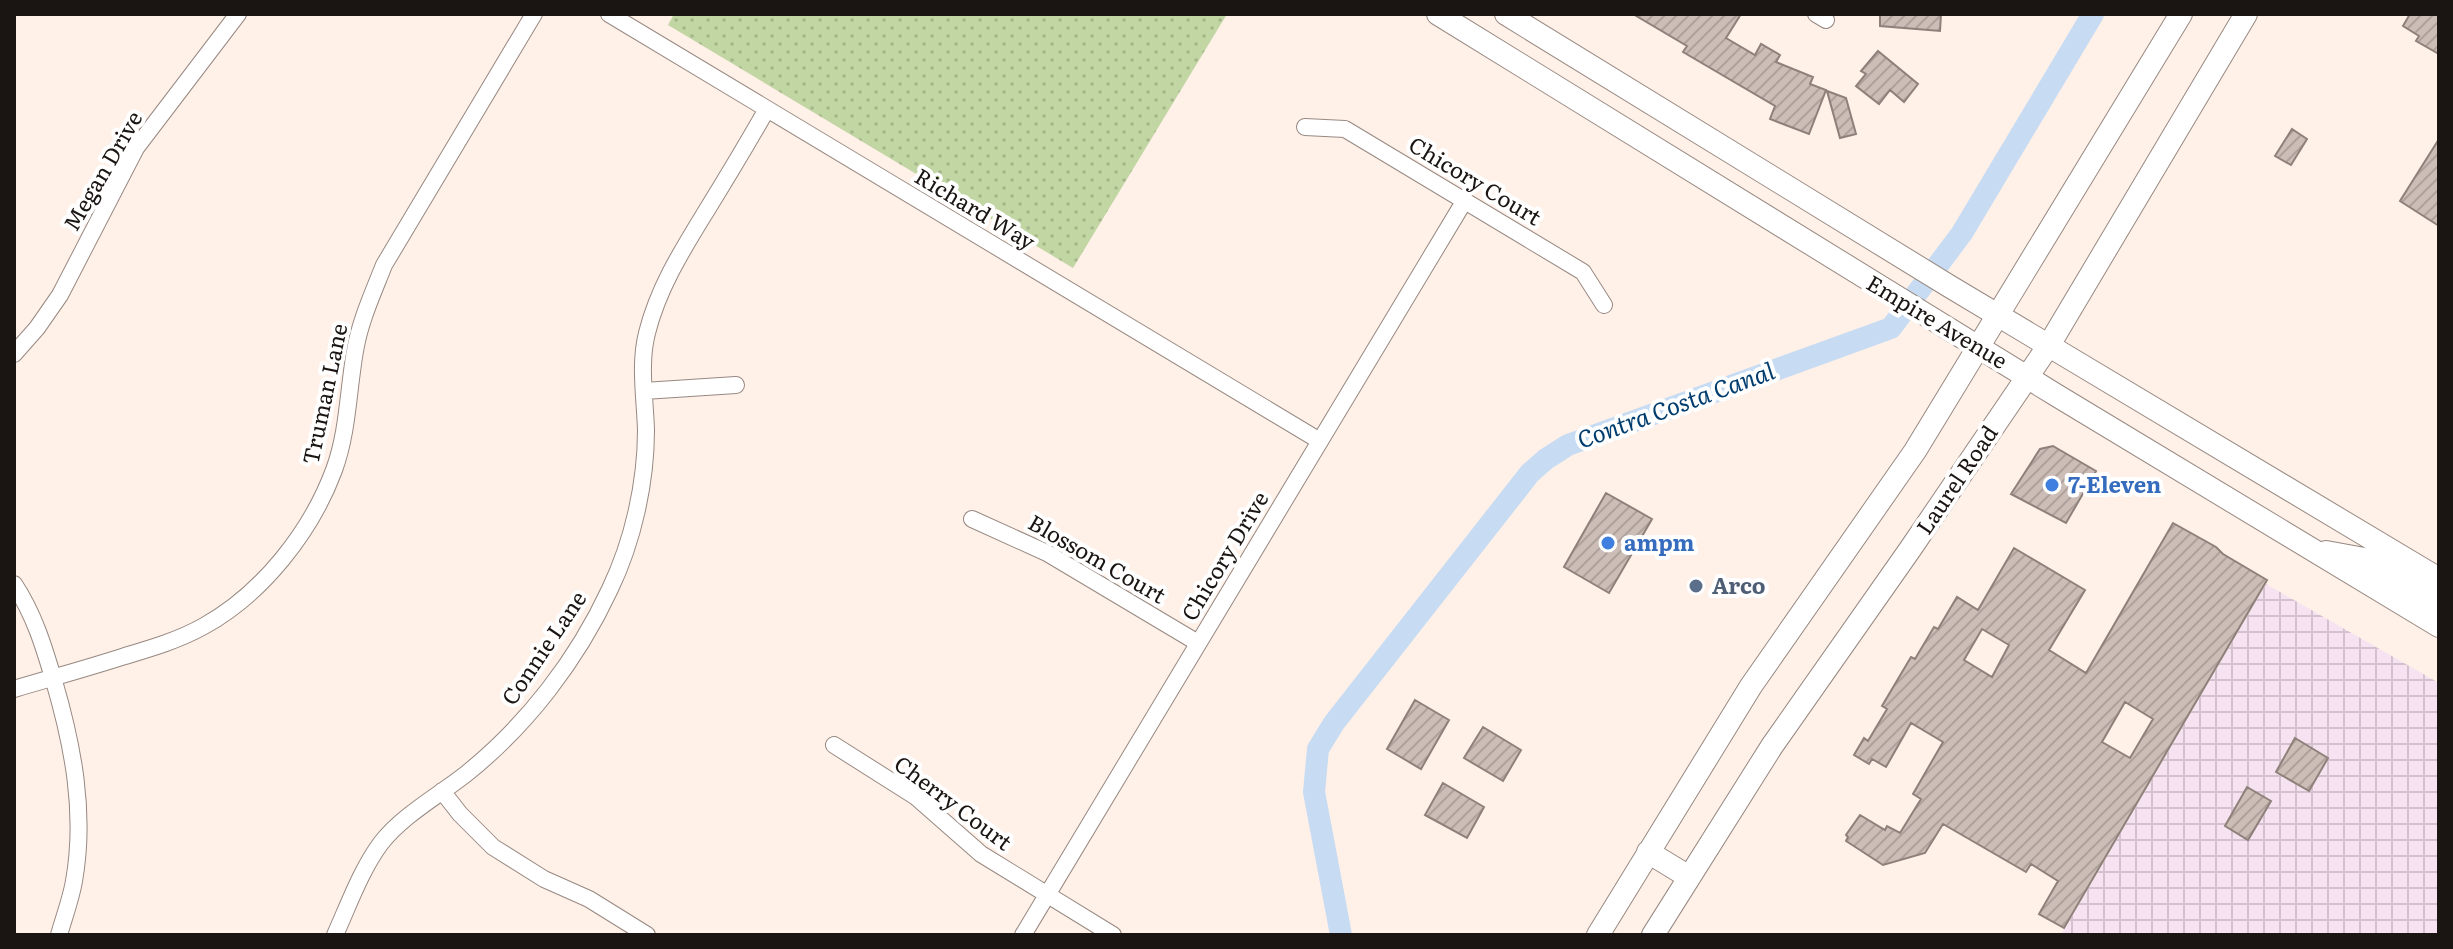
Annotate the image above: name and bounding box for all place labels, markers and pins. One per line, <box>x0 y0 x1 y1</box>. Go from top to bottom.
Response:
place label: 7-Eleven <box>2068 467 2161 500</box>
marker: 7-Eleven <box>2043 476 2061 494</box>
place label: ampm <box>1624 525 1695 558</box>
marker: ampm <box>1599 534 1617 552</box>
place label: Arco <box>1712 568 1766 601</box>
marker: Arco <box>1687 577 1705 595</box>

